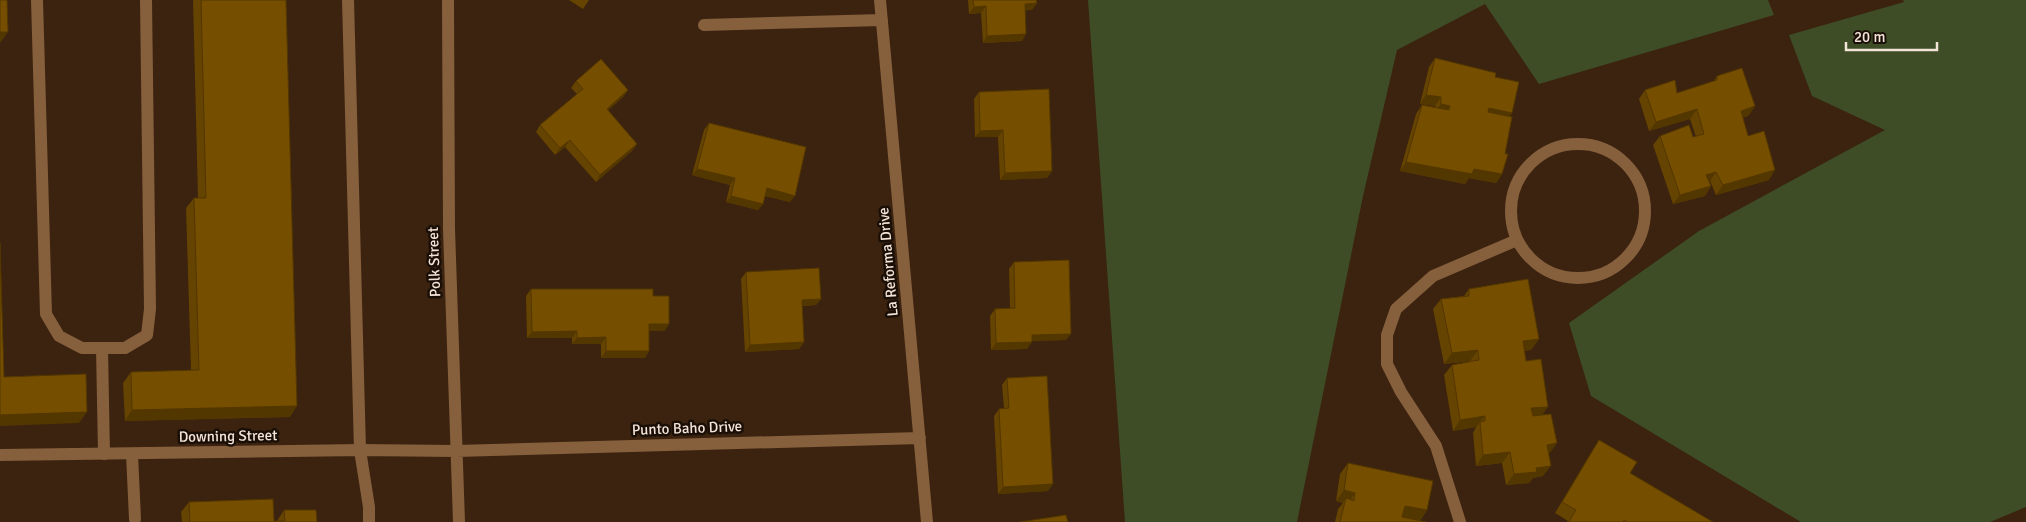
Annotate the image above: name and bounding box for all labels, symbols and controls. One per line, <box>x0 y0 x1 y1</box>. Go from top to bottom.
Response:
scale bar <box>1846 20 1937 52</box>
text: 20 m <box>1854 28 1885 46</box>
street label: La Reforma Drive <box>874 207 902 317</box>
street label: Polk Street <box>424 227 444 297</box>
street label: Punto Baho Drive <box>632 417 742 439</box>
street label: Downing Street <box>178 426 278 446</box>

